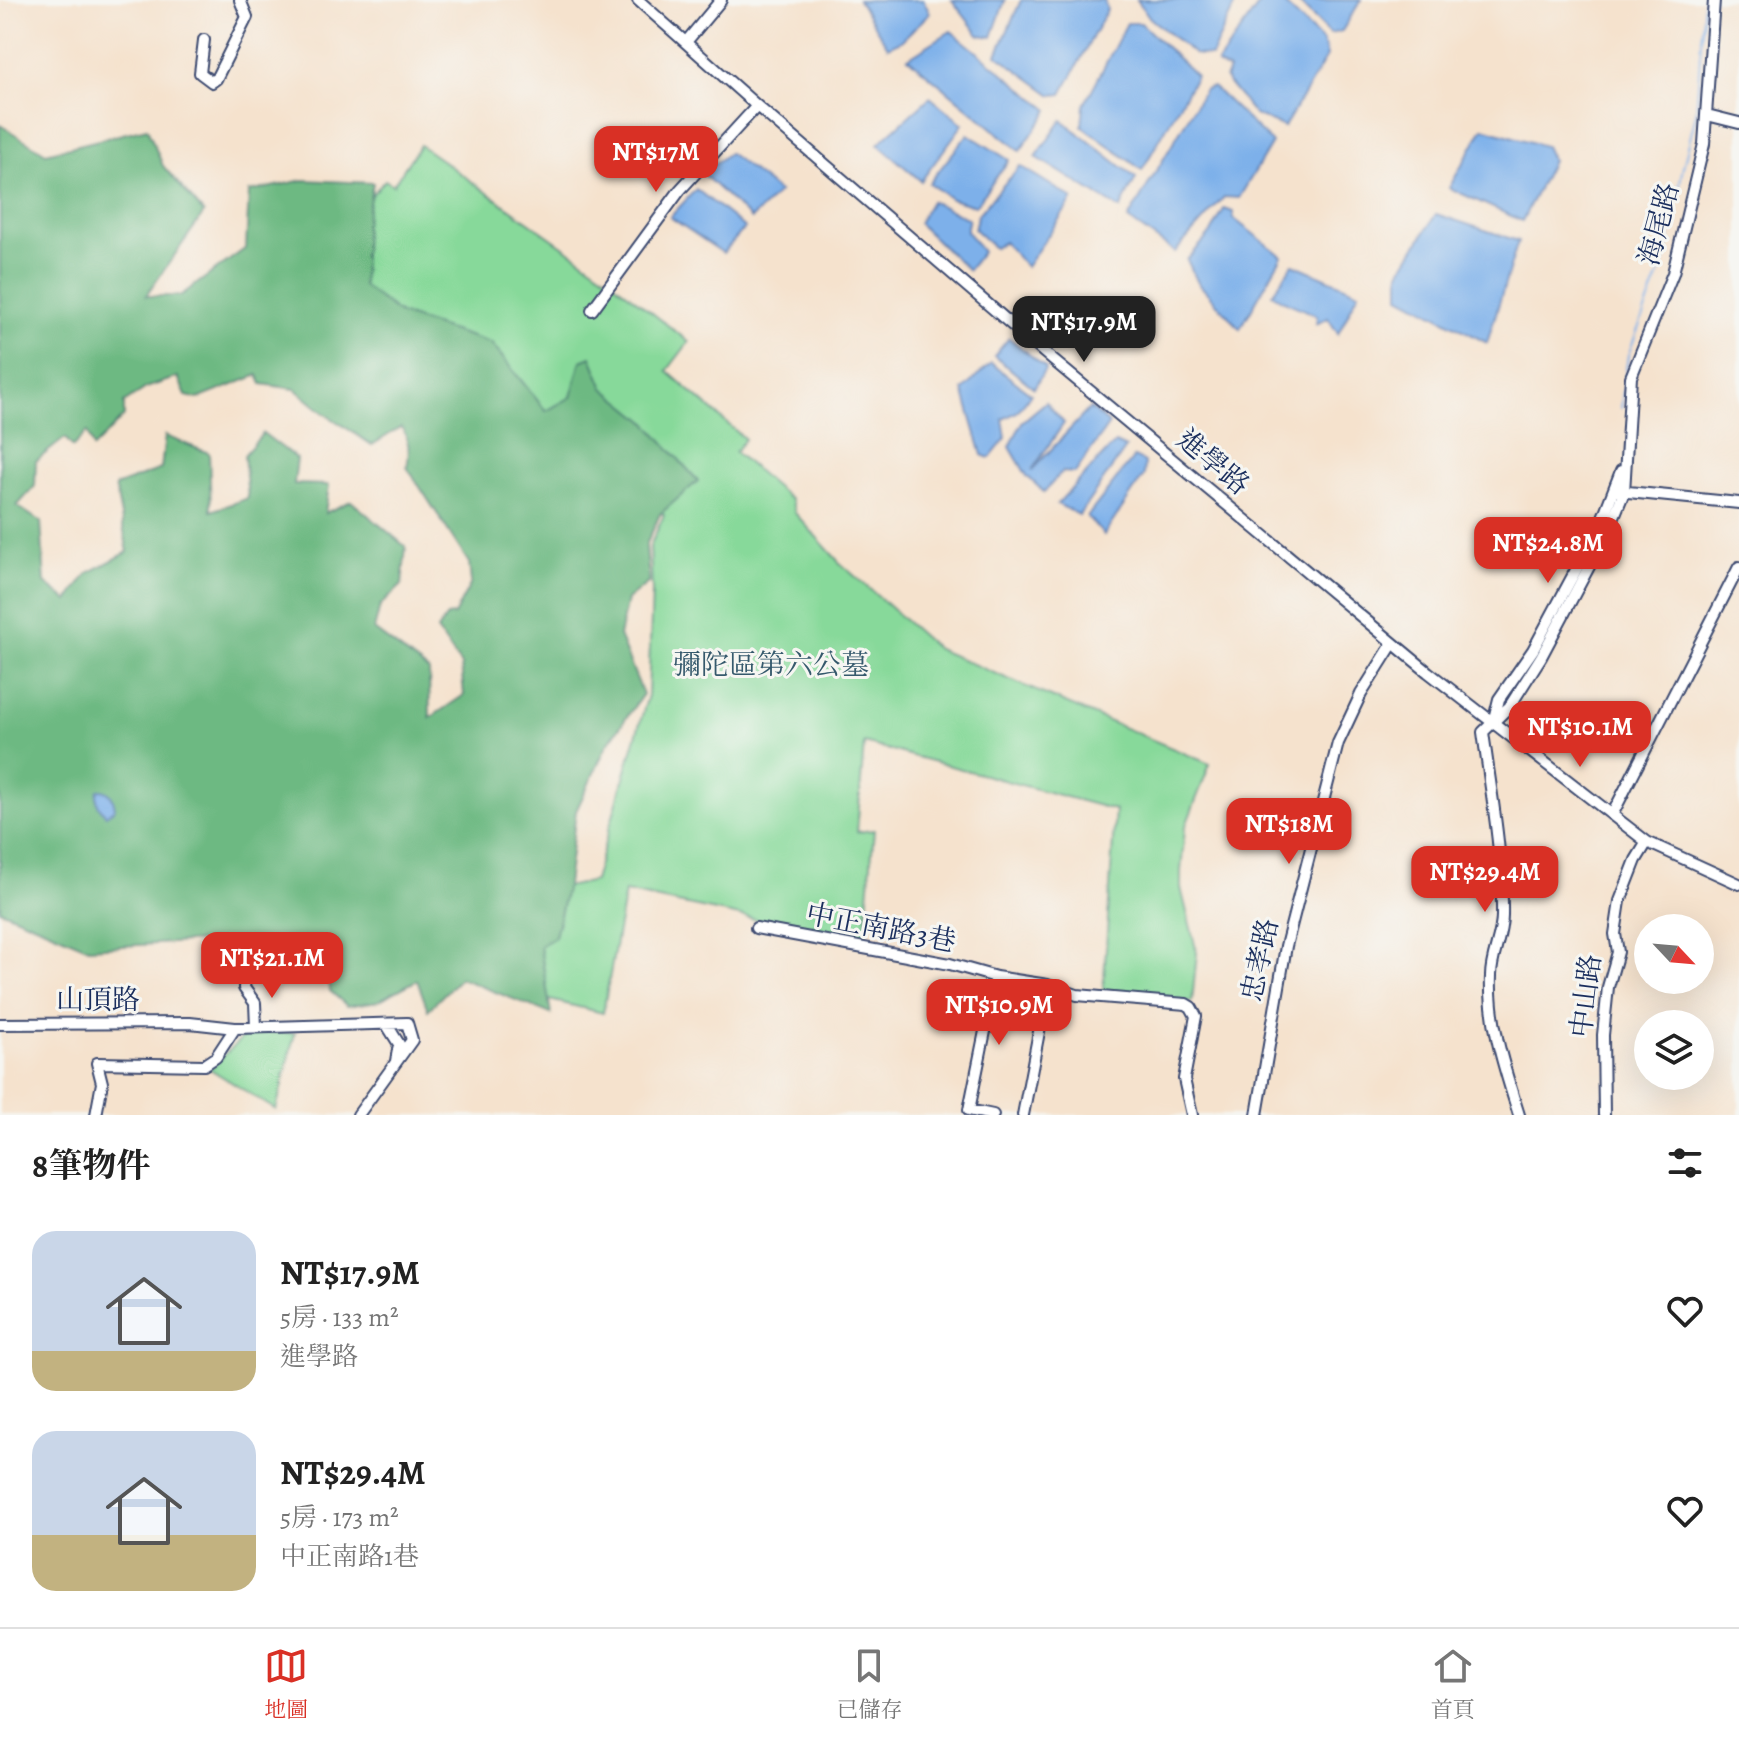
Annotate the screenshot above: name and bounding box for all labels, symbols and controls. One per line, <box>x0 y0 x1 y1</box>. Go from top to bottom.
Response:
pin: NT$17M <box>591 126 721 194</box>
text: NT$17M <box>612 134 700 169</box>
street label: 海尾路 <box>1630 179 1688 269</box>
pin: NT$17.9M <box>1001 296 1167 364</box>
text: NT$17.9M <box>1031 304 1137 339</box>
street label: 進學路 <box>1169 420 1257 504</box>
pin: NT$24.8M <box>1465 517 1631 585</box>
text: NT$24.8M <box>1492 525 1604 560</box>
park label: 彌陀區第六公墓 <box>673 646 869 684</box>
pin: NT$10.1M <box>1497 701 1663 769</box>
text: NT$10.1M <box>1527 709 1633 744</box>
pin: NT$18M <box>1224 798 1354 866</box>
text: NT$18M <box>1244 806 1334 841</box>
pin: NT$29.4M <box>1402 846 1568 914</box>
text: NT$29.4M <box>1429 854 1541 889</box>
street label: 中正南路3巷 <box>803 895 959 961</box>
north arrow <box>1634 914 1714 994</box>
map controls <box>1634 914 1714 1090</box>
street label: 忠孝路 <box>1233 915 1287 1005</box>
pin: NT$21.1M <box>189 932 355 1000</box>
text: NT$21.1M <box>219 940 325 975</box>
street label: 中山路 <box>1562 952 1610 1040</box>
pin: NT$10.9M <box>916 979 1082 1047</box>
street label: 山頂路 <box>56 981 140 1019</box>
text: NT$10.9M <box>945 987 1053 1022</box>
button: layers <box>1634 1010 1714 1090</box>
icon: filters <box>1663 1141 1707 1185</box>
text: 8筆物件 <box>32 1142 150 1189</box>
text: NT$17.9M <box>280 1249 420 1296</box>
icon: home <box>96 1263 192 1359</box>
icon: heart <box>1663 1289 1707 1333</box>
text: 5房 · 133 m² <box>280 1300 398 1335</box>
text: 進學路 <box>280 1339 358 1374</box>
text: NT$29.4M <box>280 1449 426 1496</box>
icon: home <box>96 1463 192 1559</box>
icon: heart <box>1663 1489 1707 1533</box>
text: 5房 · 173 m² <box>280 1500 399 1535</box>
text: 中正南路1巷 <box>280 1539 419 1574</box>
tab: 地圖 <box>264 1644 308 1725</box>
tab: 已儲存 <box>836 1644 903 1725</box>
tab: 首頁 <box>1431 1644 1475 1725</box>

